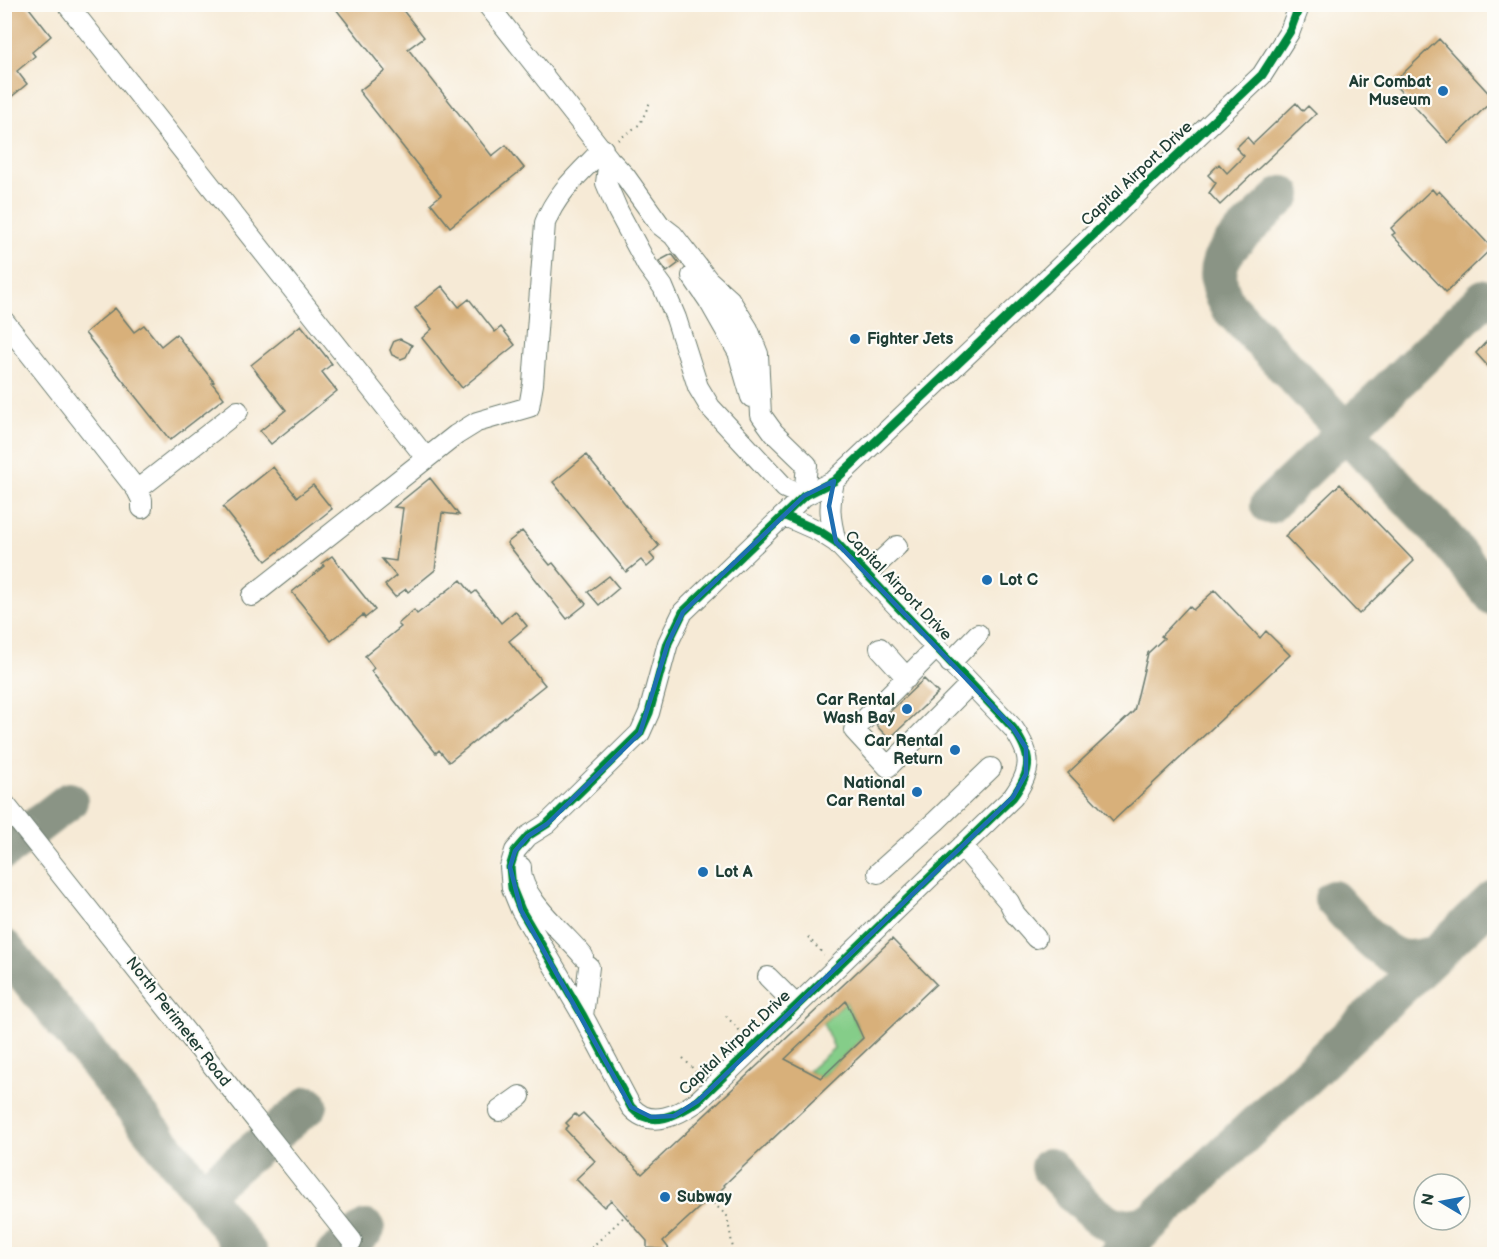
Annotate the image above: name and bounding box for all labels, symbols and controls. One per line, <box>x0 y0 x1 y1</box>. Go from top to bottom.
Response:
place label: Air Combat Museum <box>1348 73 1432 110</box>
marker: Air Combat Museum <box>1436 84 1450 98</box>
street label: Capital Airport Drive <box>1077 117 1197 230</box>
place label: Fighter Jets <box>867 330 953 349</box>
marker: Fighter Jets <box>848 332 862 346</box>
street label: Capital Airport Drive <box>841 527 956 645</box>
place label: Lot C <box>999 571 1038 590</box>
marker: Lot C <box>980 573 994 587</box>
place label: Car Rental Wash Bay <box>816 691 896 728</box>
marker: Car Rental Wash Bay <box>900 702 914 716</box>
place label: Car Rental Return <box>864 732 943 769</box>
marker: Car Rental Return <box>948 743 962 757</box>
place label: National Car Rental <box>826 774 905 811</box>
marker: National Car Rental <box>910 785 924 799</box>
place label: Lot A <box>715 863 753 882</box>
marker: Lot A <box>696 865 710 879</box>
street label: North Perimeter Road <box>122 953 234 1091</box>
street label: Capital Airport Drive <box>675 986 795 1099</box>
north arrow <box>1412 1172 1472 1232</box>
place label: Subway <box>677 1188 733 1207</box>
marker: Subway <box>658 1190 672 1204</box>
text: N <box>1418 1192 1439 1207</box>

